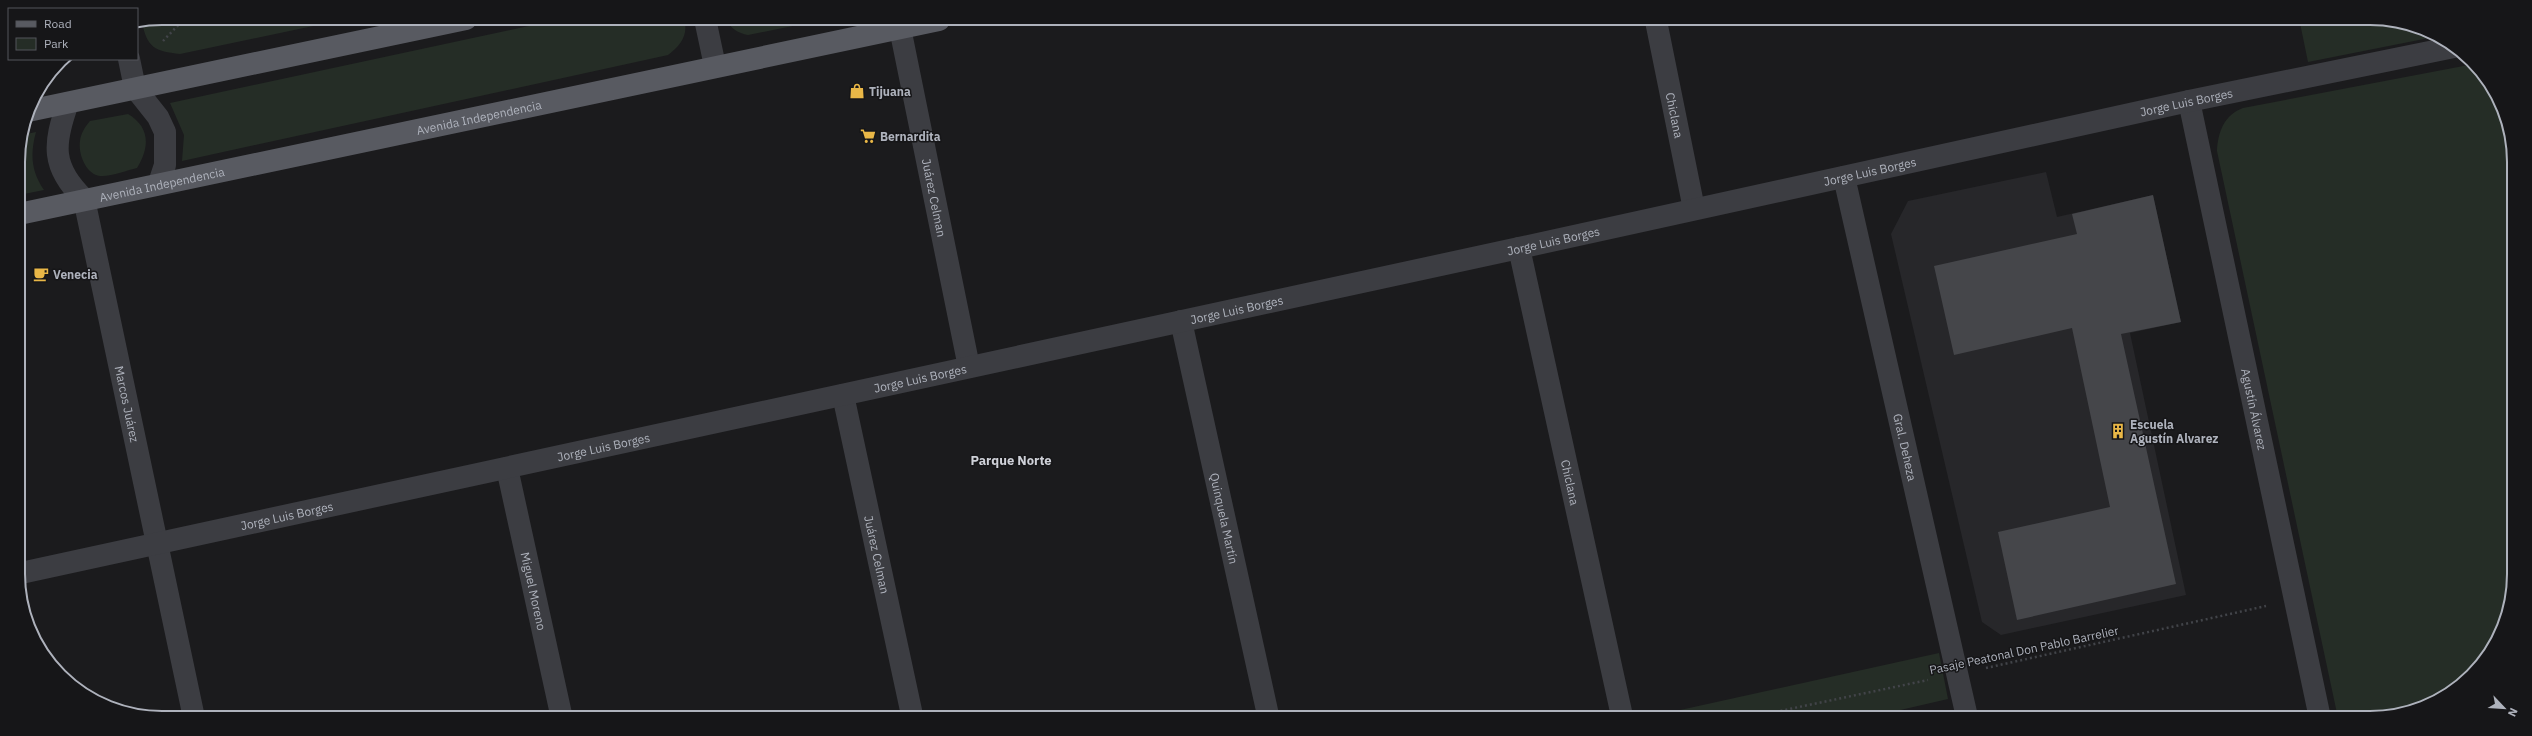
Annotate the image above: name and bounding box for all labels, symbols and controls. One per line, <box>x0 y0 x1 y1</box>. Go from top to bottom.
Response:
legend <box>8 8 138 60</box>
text: Road <box>44 16 72 31</box>
text: Park <box>44 36 69 51</box>
shop icon: Tijuana <box>848 82 866 100</box>
place label: Tijuana <box>869 84 911 99</box>
street label: Jorge Luis Borges <box>2138 85 2234 119</box>
street label: Chiclana <box>1663 91 1687 140</box>
street label: Avenida Independencia <box>415 96 543 138</box>
supermarket icon: Bernardita <box>859 127 877 145</box>
place label: Bernardita <box>880 129 941 144</box>
street label: Jorge Luis Borges <box>1822 154 1918 188</box>
street label: Juárez Celman <box>919 157 950 238</box>
street label: Avenida Independencia <box>98 163 226 204</box>
street label: Jorge Luis Borges <box>1506 223 1601 258</box>
cafe icon: Venecia <box>32 265 50 283</box>
place label: Venecia <box>53 267 98 282</box>
street label: Jorge Luis Borges <box>1189 292 1285 327</box>
street label: Jorge Luis Borges <box>872 361 968 395</box>
street label: Marcos Juárez <box>112 364 143 444</box>
street label: Agustín Álvarez <box>2238 367 2270 452</box>
street label: Gral. Deheza <box>1891 412 1921 483</box>
place label: Escuela Agustín Alvarez <box>2130 417 2219 446</box>
building icon: Escuela Agustín Alvarez <box>2109 422 2127 440</box>
street label: Jorge Luis Borges <box>556 429 651 464</box>
district label: Parque Norte <box>970 452 1052 469</box>
street label: Chiclana <box>1558 458 1583 507</box>
street label: Quinquela Martín <box>1207 471 1242 565</box>
street label: Jorge Luis Borges <box>239 498 335 533</box>
street label: Juárez Celman <box>862 514 893 595</box>
street label: Miguel Moreno <box>518 551 550 632</box>
street label: Pasaje Peatonal Don Pablo Barrelier <box>1928 622 2121 677</box>
north arrow <box>2484 688 2524 728</box>
text: N <box>2505 706 2521 719</box>

